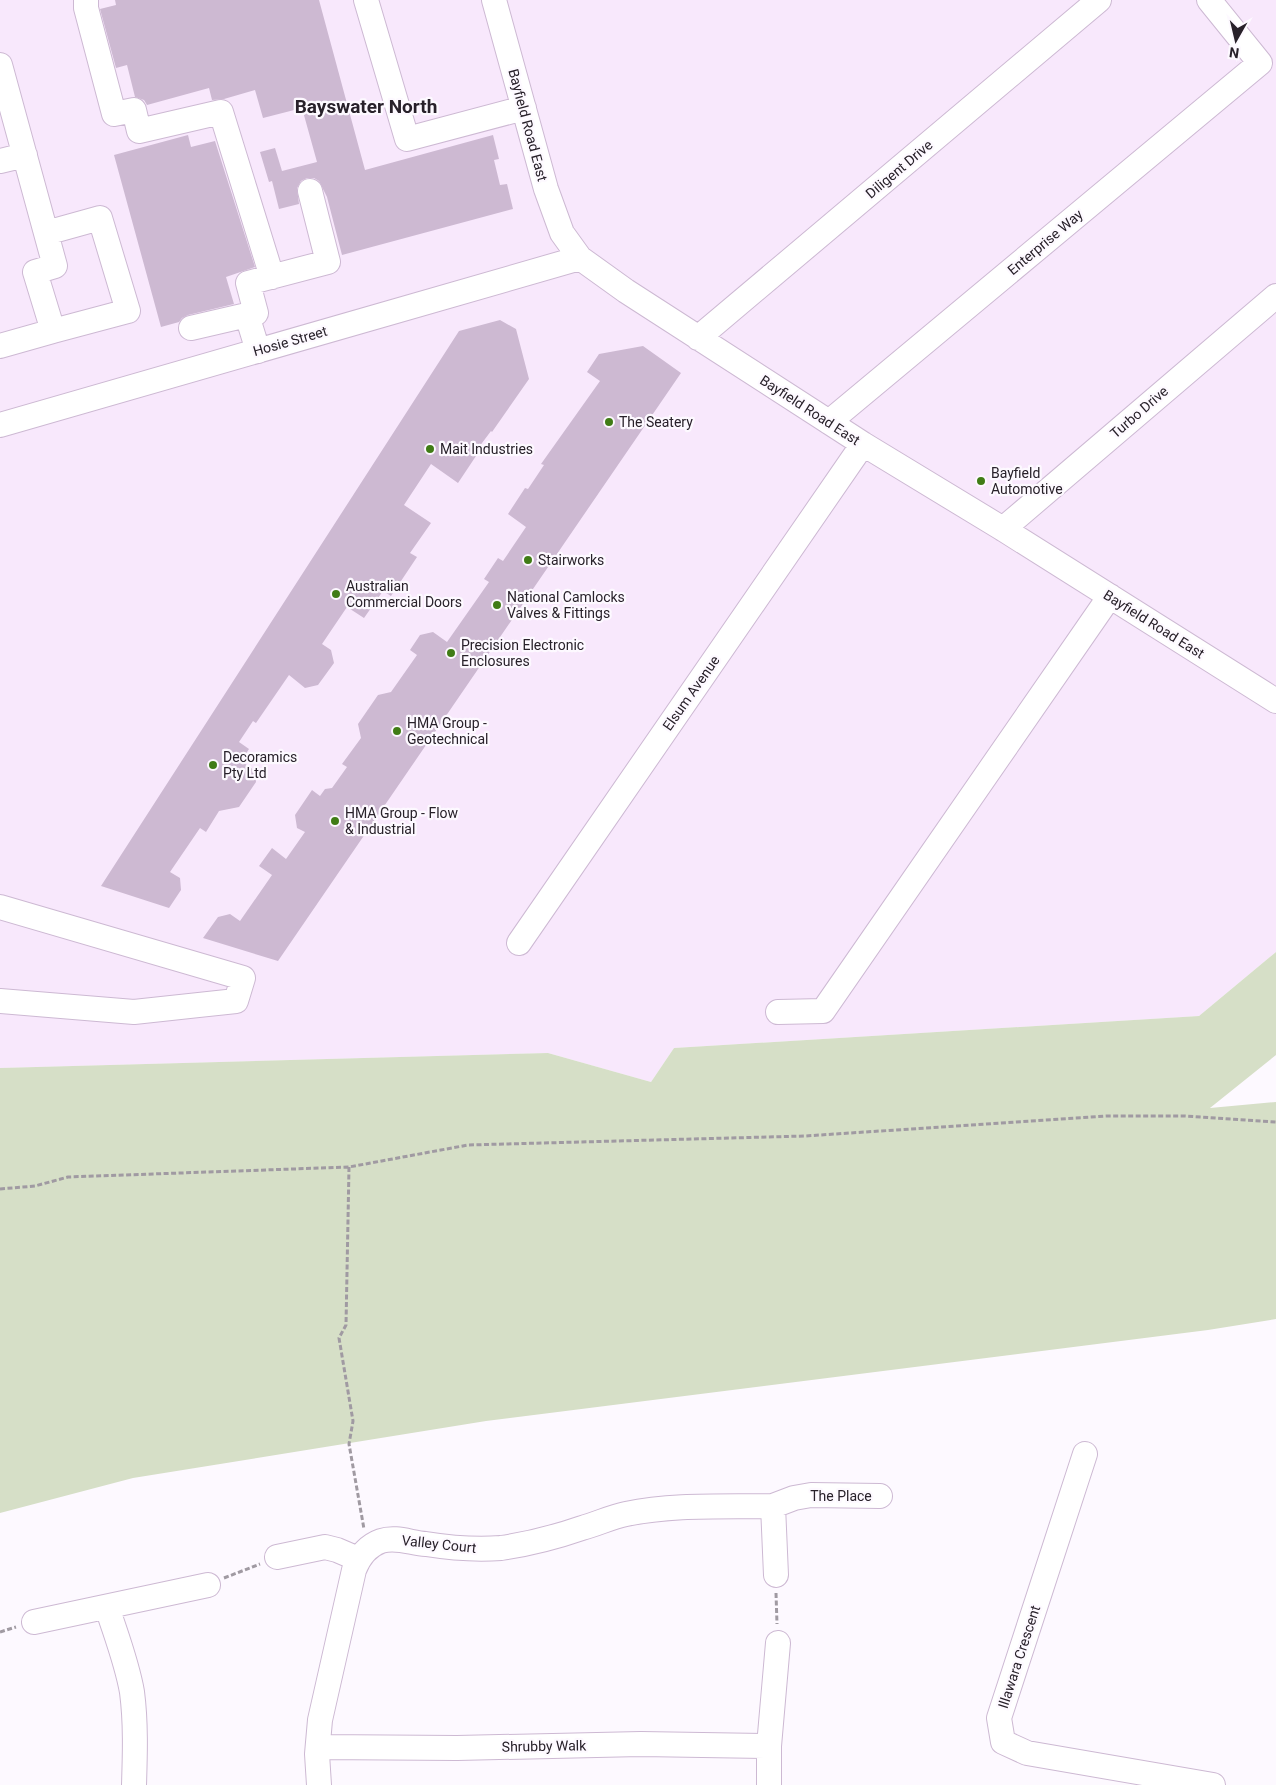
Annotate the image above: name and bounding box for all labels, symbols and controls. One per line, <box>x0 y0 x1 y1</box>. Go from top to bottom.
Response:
north arrow <box>1211 15 1261 65</box>
text: N <box>1228 44 1240 61</box>
street label: Bayfield Road East <box>505 67 551 183</box>
district label: Bayswater North <box>295 95 437 118</box>
street label: Diligent Drive <box>862 137 936 201</box>
street label: Enterprise Way <box>1004 206 1086 278</box>
street label: Hosie Street <box>251 323 329 359</box>
street label: Bayfield Road East <box>757 372 863 448</box>
street label: Turbo Drive <box>1107 383 1171 441</box>
place label: The Seatery <box>619 414 693 430</box>
marker: The Seatery <box>603 416 615 428</box>
place label: Mait Industries <box>440 441 533 457</box>
marker: Mait Industries <box>424 443 436 455</box>
place label: Bayfield Automotive <box>991 465 1063 497</box>
marker: Bayfield Automotive <box>975 475 987 487</box>
place label: Stairworks <box>538 552 604 568</box>
marker: Stairworks <box>522 554 534 566</box>
place label: Australian Commercial Doors <box>346 578 462 610</box>
street label: Bayfield Road East <box>1101 587 1208 662</box>
marker: Australian Commercial Doors <box>330 588 342 600</box>
place label: National Camlocks Valves & Fittings <box>507 589 625 621</box>
marker: National Camlocks Valves & Fittings <box>491 599 503 611</box>
place label: Precision Electronic Enclosures <box>461 637 584 669</box>
marker: Precision Electronic Enclosures <box>445 647 457 659</box>
street label: Elsum Avenue <box>659 652 723 734</box>
place label: HMA Group - Geotechnical <box>407 715 488 747</box>
marker: HMA Group - Geotechnical <box>391 725 403 737</box>
place label: Decoramics Pty Ltd <box>223 749 297 781</box>
marker: Decoramics Pty Ltd <box>207 759 219 771</box>
place label: HMA Group - Flow & Industrial <box>345 805 459 837</box>
marker: HMA Group - Flow & Industrial <box>329 815 341 827</box>
street label: The Place <box>810 1488 872 1504</box>
street label: Valley Court <box>401 1532 478 1556</box>
street label: Illawara Crescent <box>995 1603 1043 1711</box>
street label: Shrubby Walk <box>502 1737 587 1755</box>

